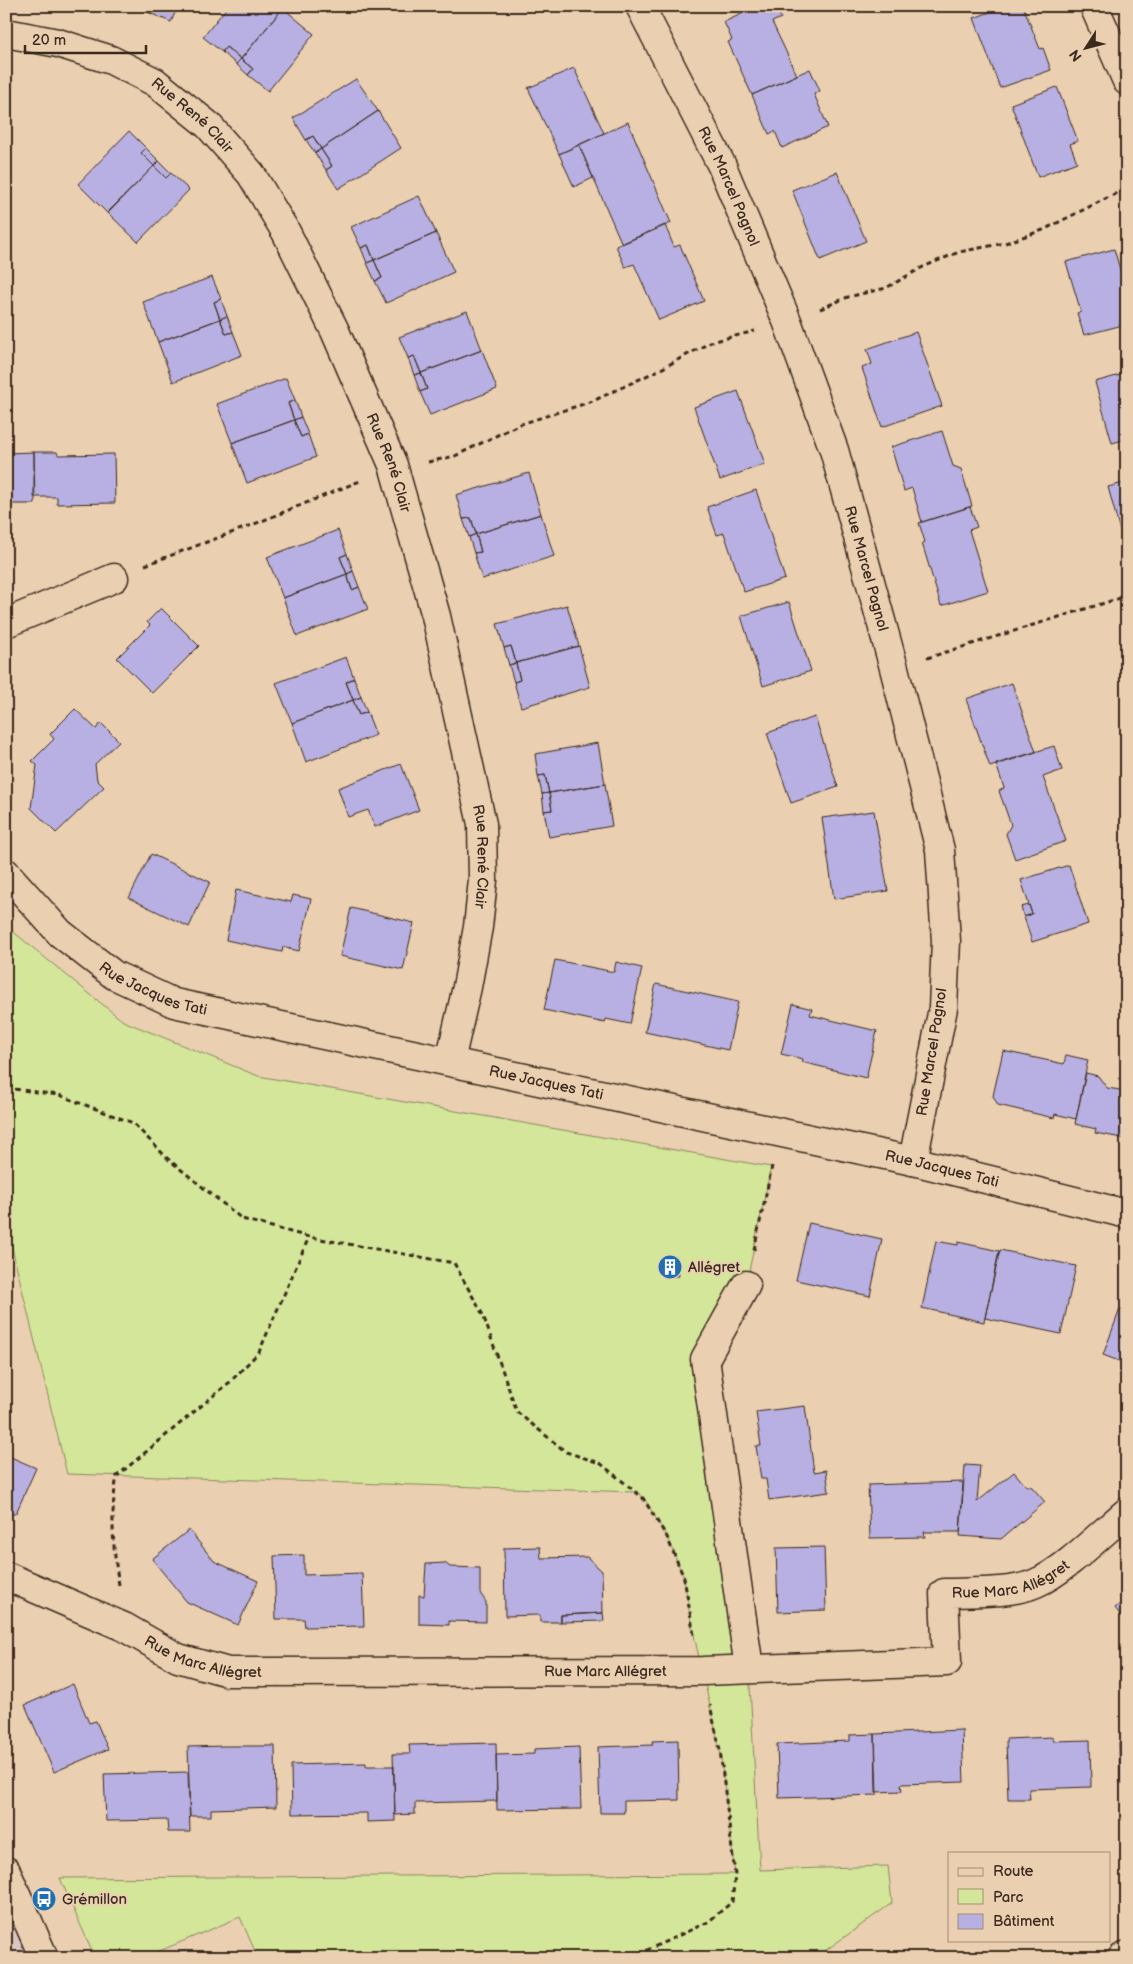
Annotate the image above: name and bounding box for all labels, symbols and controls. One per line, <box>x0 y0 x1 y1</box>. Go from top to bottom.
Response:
scale bar <box>25 22 146 54</box>
north arrow <box>1060 22 1110 72</box>
text: 20 m <box>32 31 66 50</box>
text: N <box>1066 46 1086 65</box>
street label: Rue René Clair <box>147 73 238 157</box>
street label: Rue Marcel Pagnol <box>694 123 764 249</box>
street label: Rue René Clair <box>362 410 416 515</box>
street label: Rue Marcel Pagnol <box>840 504 893 633</box>
street label: Rue René Clair <box>468 803 493 910</box>
street label: Rue Jacques Tati <box>95 957 209 1019</box>
street label: Rue Marcel Pagnol <box>913 987 951 1117</box>
street label: Rue Jacques Tati <box>487 1061 605 1104</box>
street label: Rue Jacques Tati <box>883 1146 1001 1191</box>
building icon: Allégret <box>657 1254 683 1280</box>
place label: Allégret <box>688 1258 740 1277</box>
street label: Rue Marc Allégret <box>951 1555 1073 1602</box>
street label: Rue Marc Allégret <box>141 1631 262 1682</box>
street label: Rue Marc Allégret <box>544 1662 667 1681</box>
legend <box>948 1852 1110 1942</box>
text: Route <box>993 1862 1034 1881</box>
bus stop icon: Grémillon <box>31 1886 57 1912</box>
text: Parc <box>993 1888 1023 1907</box>
place label: Grémillon <box>62 1890 127 1909</box>
text: Bâtiment <box>993 1912 1055 1931</box>

